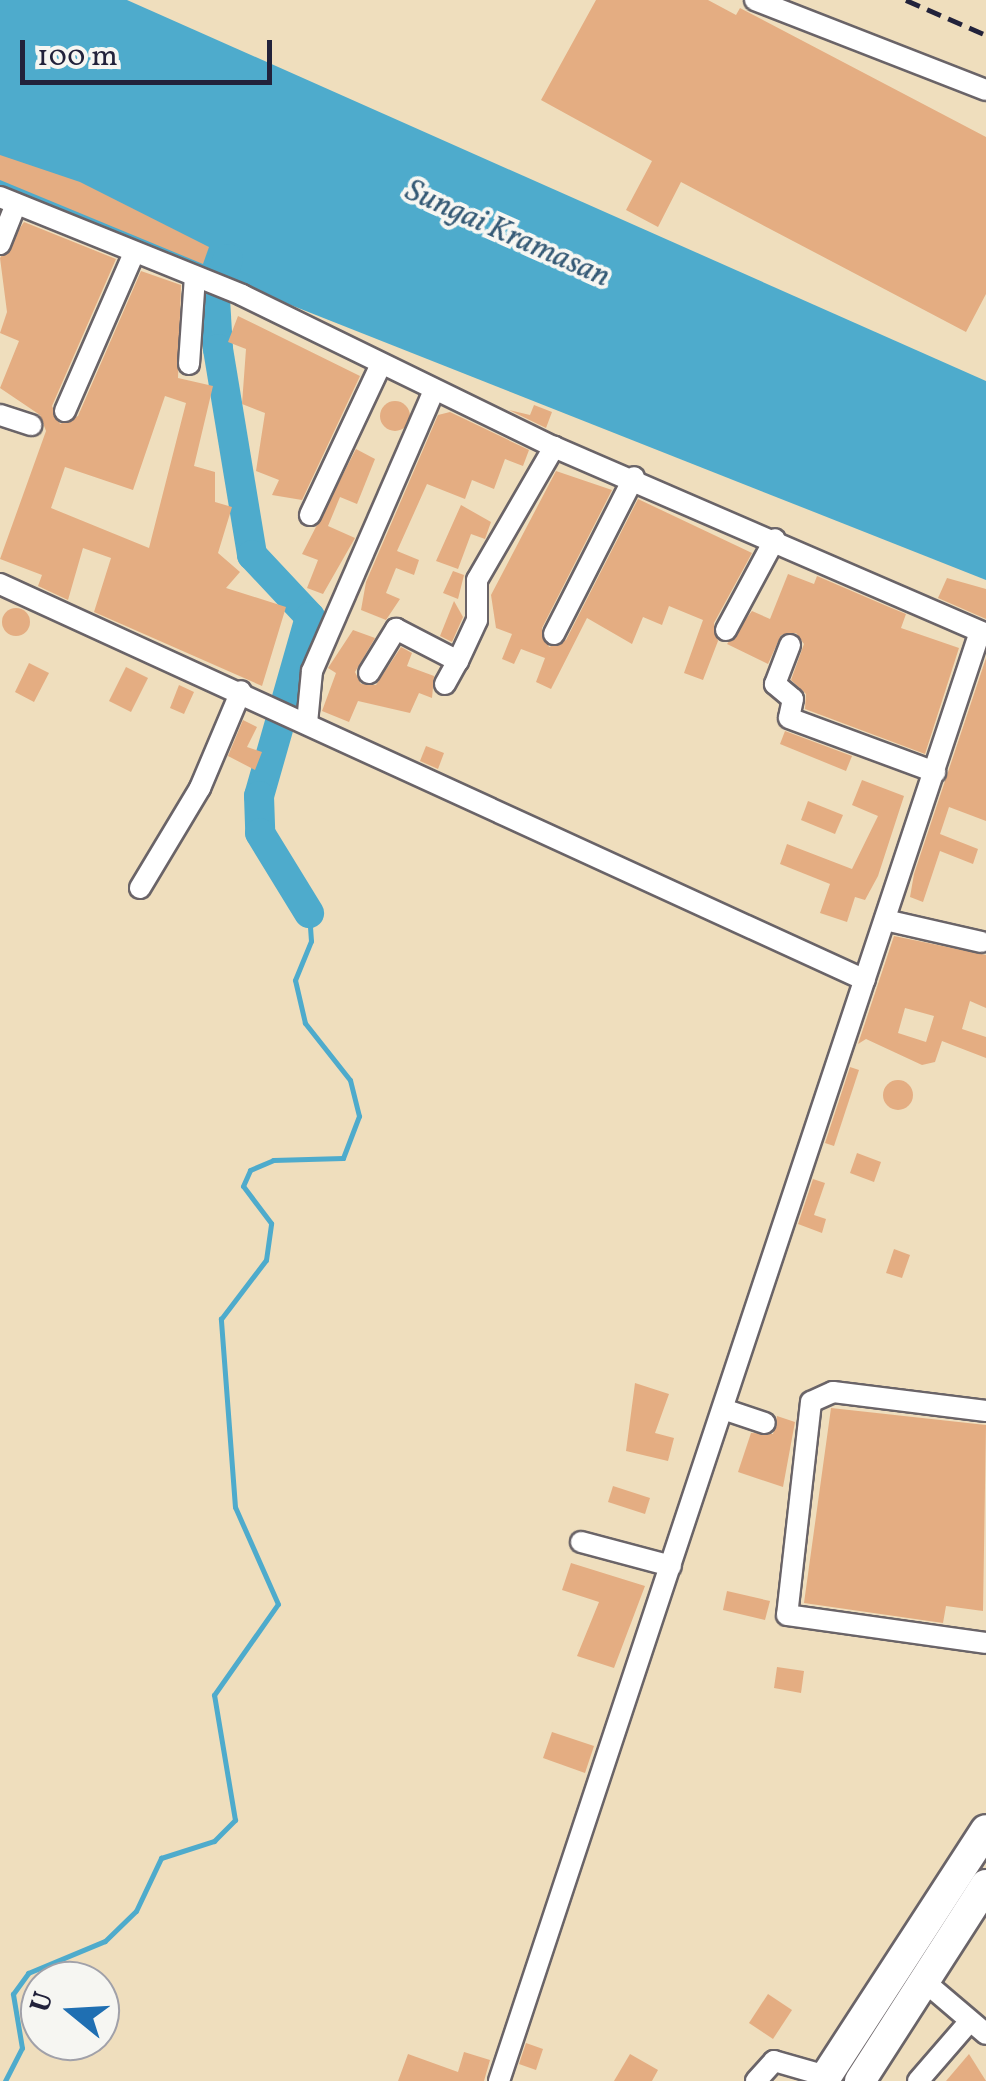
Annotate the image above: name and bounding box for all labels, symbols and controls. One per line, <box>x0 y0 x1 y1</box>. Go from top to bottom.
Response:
scale bar <box>25 20 278 82</box>
text: 100 m <box>37 36 118 78</box>
water label: Sungai Kramasan <box>399 173 615 297</box>
north arrow <box>20 1961 120 2061</box>
text: U <box>21 1987 64 2017</box>

